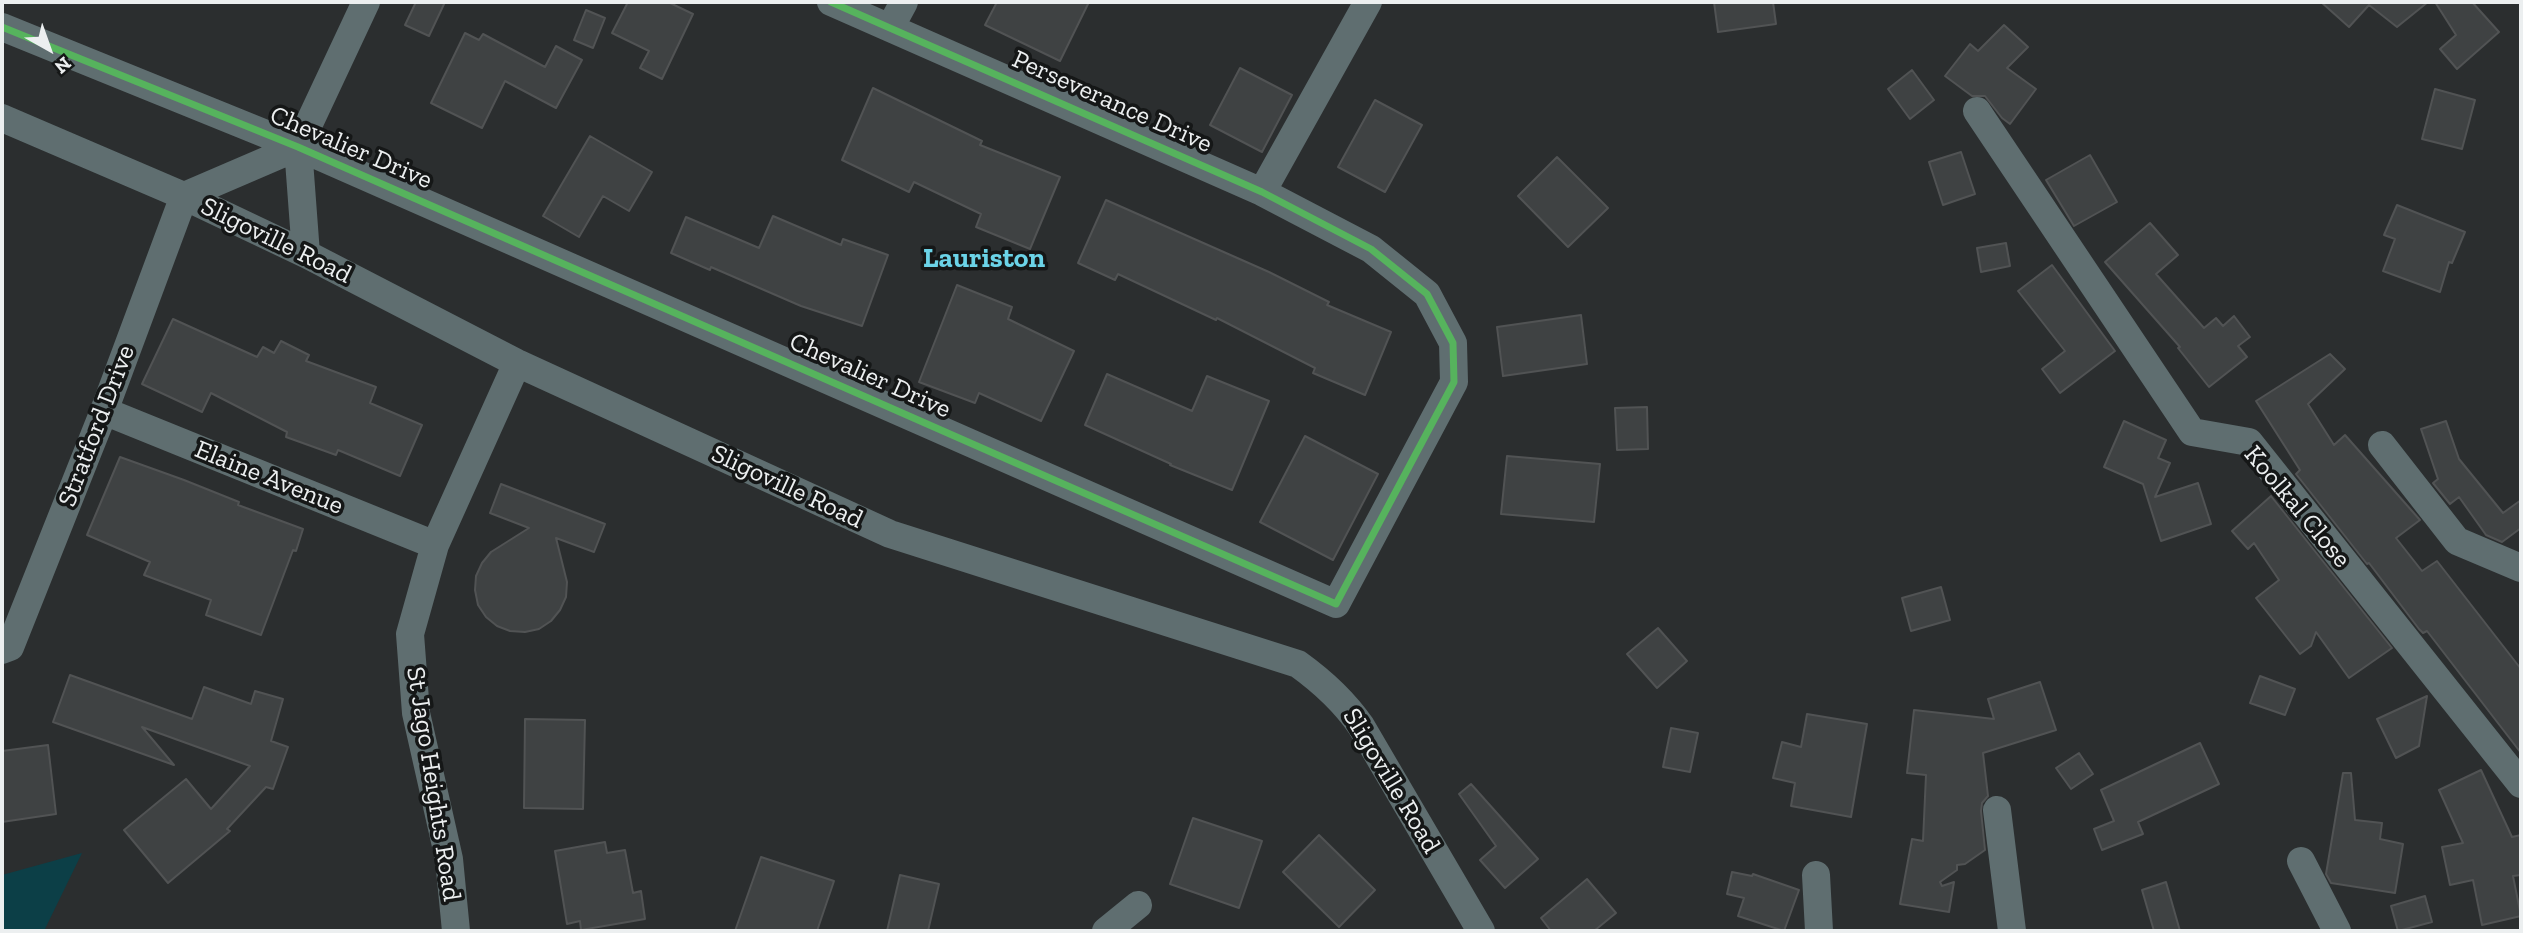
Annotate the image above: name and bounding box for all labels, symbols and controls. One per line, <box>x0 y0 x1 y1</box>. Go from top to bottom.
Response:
north arrow <box>14 14 84 84</box>
street label: Perseverance Drive <box>1007 44 1217 160</box>
text: N <box>50 52 76 79</box>
street label: Chevalier Drive <box>265 100 437 196</box>
street label: Sligoville Road <box>196 191 356 291</box>
district label: Lauriston <box>923 242 1045 276</box>
street label: Chevalier Drive <box>784 326 956 426</box>
street label: Stratford Drive <box>52 341 142 511</box>
street label: Elaine Avenue <box>190 434 348 522</box>
street label: Sligoville Road <box>706 438 868 536</box>
street label: Koolkal Close <box>2237 440 2357 574</box>
street label: St Jago Heights Road <box>399 665 467 903</box>
street label: Sligoville Road <box>1336 703 1446 859</box>

